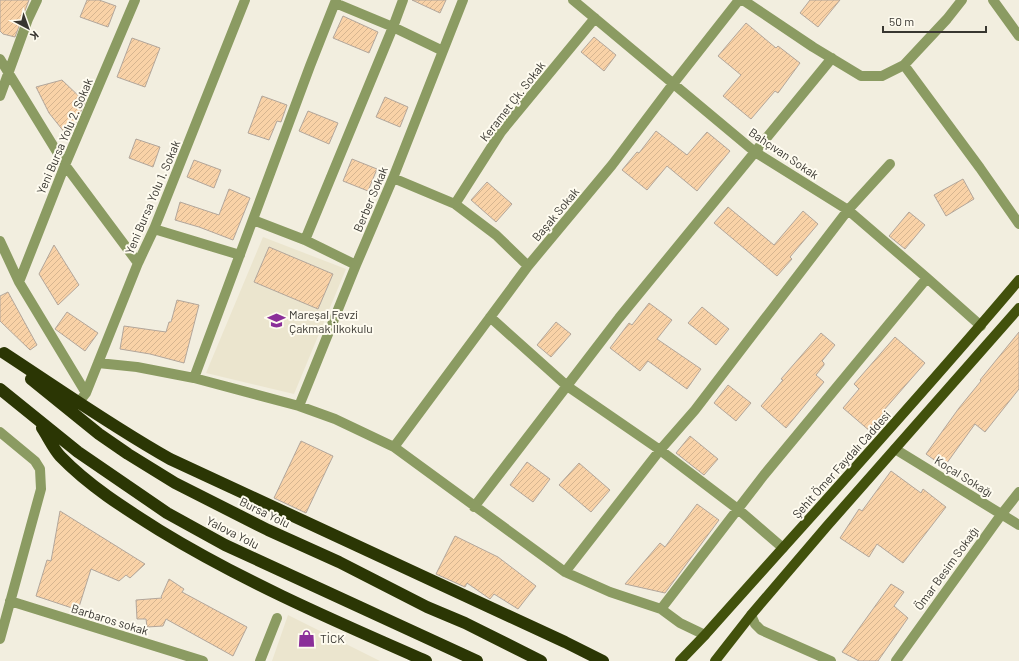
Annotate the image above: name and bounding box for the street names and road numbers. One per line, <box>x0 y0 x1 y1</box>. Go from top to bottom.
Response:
street label: Keramet Çk. Sokak <box>476 58 548 144</box>
street label: Yeni Bursa Yolu 2. Sokak <box>33 76 95 196</box>
street label: Bahçıvan Sokak <box>747 125 821 181</box>
street label: Yeni Bursa Yolu 1. Sokak <box>122 138 182 256</box>
street label: Berber Sokak <box>350 164 390 234</box>
street label: Başak Sokak <box>529 184 581 244</box>
street label: Şehit Ömer Faydalı Caddesi <box>789 407 893 521</box>
street label: Koçal Sokağı <box>932 453 996 499</box>
street label: Bursa Yolu <box>238 494 292 530</box>
street label: Yalova Yolu <box>204 513 262 551</box>
street label: Ömar Besim Sokağı <box>911 524 981 612</box>
street label: Barbaros sokak <box>70 601 150 637</box>

